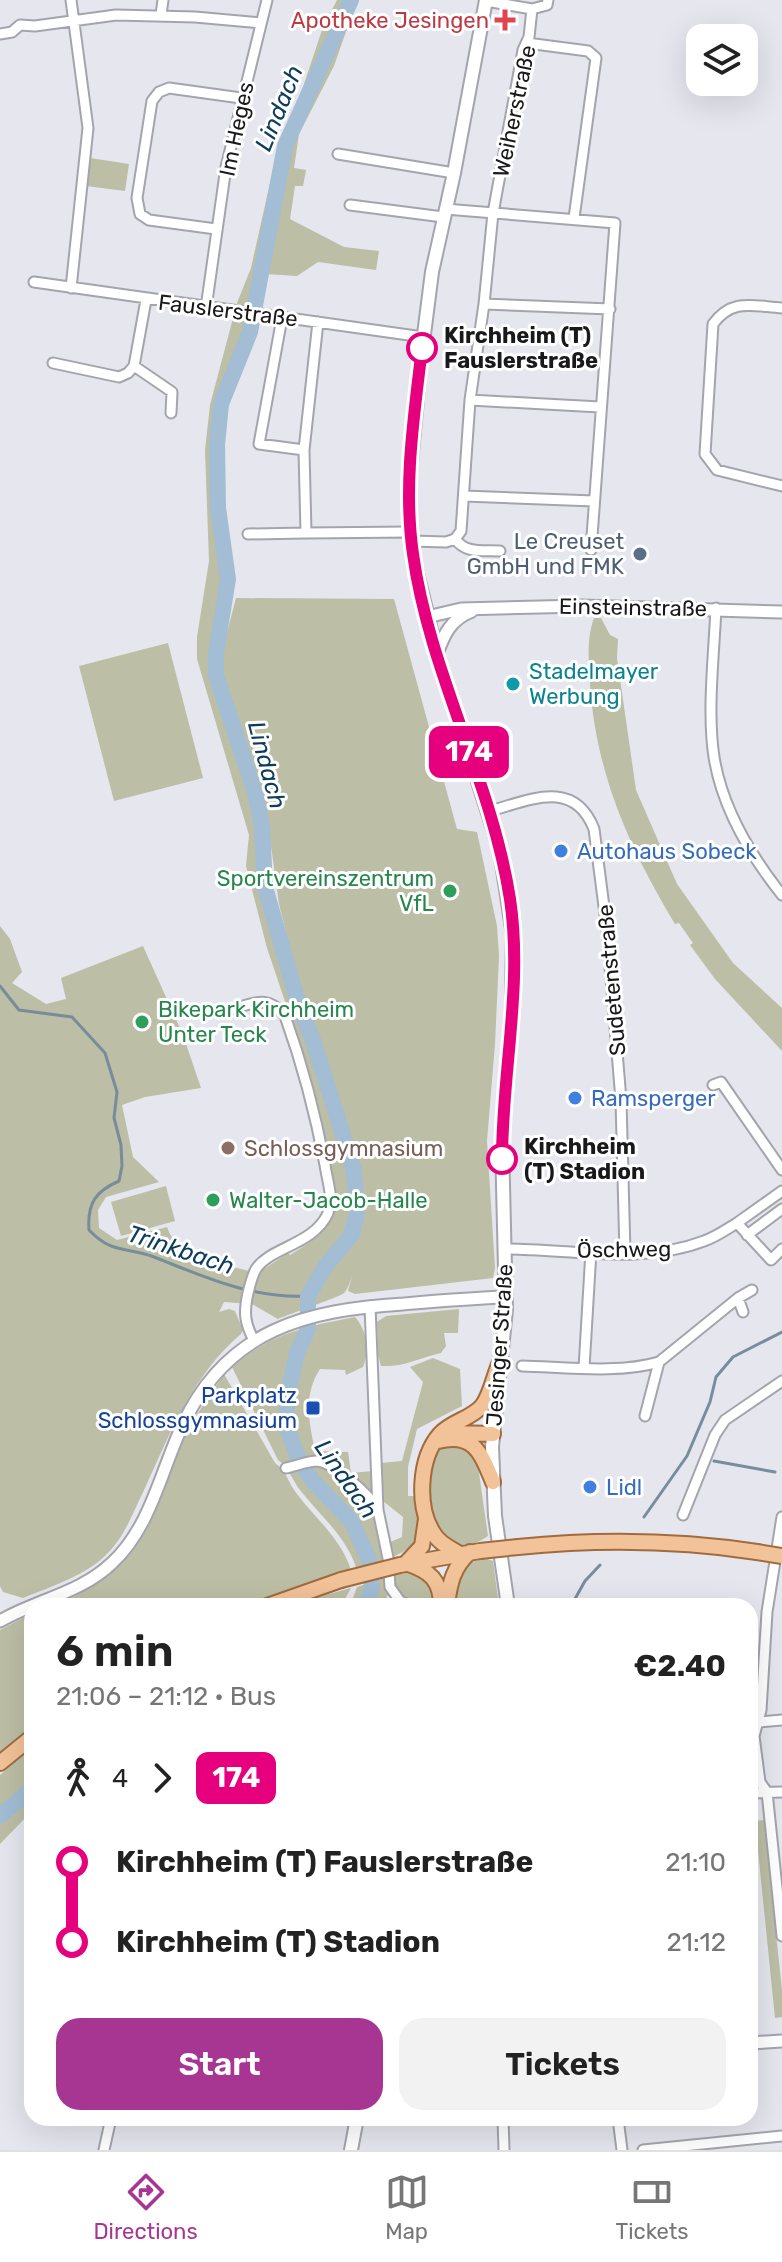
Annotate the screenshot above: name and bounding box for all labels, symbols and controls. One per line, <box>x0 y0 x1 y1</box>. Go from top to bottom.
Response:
place label: Apotheke Jesingen <box>291 7 489 34</box>
marker: Apotheke Jesingen <box>496 11 514 29</box>
map controls <box>686 24 758 96</box>
button: layers <box>686 24 758 96</box>
street label: Weiherstraße <box>487 43 542 180</box>
water label: Lindach <box>249 61 309 155</box>
street label: Im Heges <box>213 80 260 179</box>
street label: Fauslerstraße <box>157 289 299 332</box>
place label: Kirchheim (T) Fauslerstraße <box>444 322 598 374</box>
marker: Kirchheim (T) Fauslerstraße <box>407 333 437 363</box>
place label: Le Creuset GmbH und FMK <box>467 528 624 580</box>
marker: Le Creuset GmbH und FMK <box>631 545 649 563</box>
street label: Einsteinstraße <box>559 593 707 622</box>
place label: Stadelmayer Werbung <box>529 658 659 710</box>
marker: Stadelmayer Werbung <box>504 675 522 693</box>
water label: Lindach <box>242 718 292 812</box>
line badge: 174 <box>423 726 515 778</box>
text: 174 <box>445 735 493 768</box>
place label: Autohaus Sobeck <box>577 838 757 865</box>
marker: Autohaus Sobeck <box>552 842 570 860</box>
place label: Sportvereinszentrum VfL <box>217 865 434 917</box>
marker: Sportvereinszentrum VfL <box>441 882 459 900</box>
street label: Sudetenstraße <box>591 903 632 1057</box>
place label: Bikepark Kirchheim Unter Teck <box>158 996 354 1048</box>
marker: Bikepark Kirchheim Unter Teck <box>133 1013 151 1031</box>
place label: Ramsperger <box>591 1085 716 1112</box>
marker: Ramsperger <box>566 1089 584 1107</box>
place label: Kirchheim (T) Stadion <box>524 1133 645 1185</box>
place label: Schlossgymnasium <box>244 1135 443 1162</box>
marker: Schlossgymnasium <box>219 1139 237 1157</box>
marker: Kirchheim (T) Stadion <box>487 1144 517 1174</box>
place label: Walter-Jacob-Halle <box>229 1187 428 1214</box>
marker: Walter-Jacob-Halle <box>204 1191 222 1209</box>
water label: Trinkbach <box>124 1220 238 1280</box>
street label: Öschweg <box>577 1235 671 1264</box>
street label: Jesinger Straße <box>480 1263 519 1427</box>
place label: Parkplatz Schlossgymnasium <box>98 1382 297 1434</box>
marker: Parkplatz Schlossgymnasium <box>304 1399 322 1417</box>
water label: Lindach <box>309 1434 383 1524</box>
place label: Lidl <box>606 1474 642 1501</box>
marker: Lidl <box>581 1478 599 1496</box>
text: 6 min <box>56 1625 174 1677</box>
text: €2.40 <box>634 1648 726 1684</box>
text: 21:06 – 21:12 · Bus <box>56 1681 276 1712</box>
icon: walk <box>56 1756 100 1800</box>
icon: forward <box>140 1756 184 1800</box>
text: 174 <box>212 1761 260 1794</box>
text: 4 <box>112 1763 128 1794</box>
text: Kirchheim (T) Fauslerstraße <box>116 1844 533 1880</box>
text: 21:10 <box>665 1847 726 1878</box>
text: Kirchheim (T) Stadion <box>116 1924 440 1960</box>
text: 21:12 <box>667 1927 726 1958</box>
button: Start <box>56 2018 383 2110</box>
button: Tickets <box>399 2018 726 2110</box>
tab: Directions <box>93 2170 198 2245</box>
tab: Map <box>385 2170 429 2245</box>
tab: Tickets <box>616 2170 689 2245</box>

